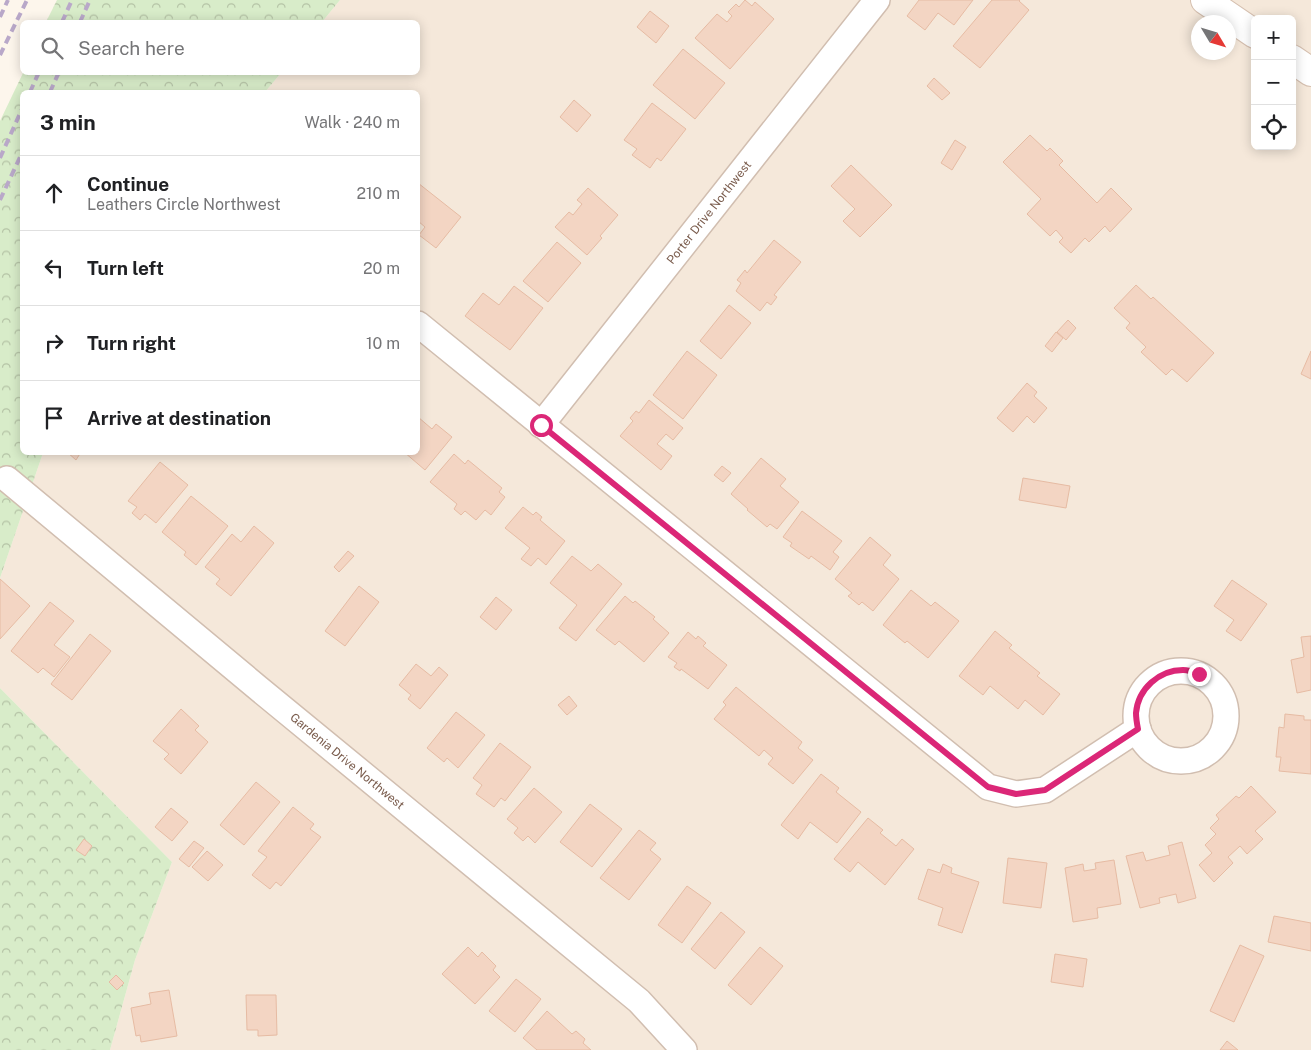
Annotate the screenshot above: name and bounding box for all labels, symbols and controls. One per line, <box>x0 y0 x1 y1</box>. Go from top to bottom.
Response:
north arrow <box>1191 15 1236 60</box>
map controls <box>1251 15 1296 150</box>
button: + <box>1251 15 1296 60</box>
search box <box>20 20 420 75</box>
icon: search <box>38 34 66 62</box>
text: Search here <box>78 37 185 59</box>
button: − <box>1251 60 1296 105</box>
button: locate <box>1251 105 1296 150</box>
text: 3 min <box>40 110 96 135</box>
text: Walk · 240 m <box>304 113 400 132</box>
street label: Porter Drive Northwest <box>664 158 754 267</box>
text: Continue <box>87 173 169 195</box>
icon: ahead <box>40 179 68 207</box>
text: 210 m <box>356 184 400 203</box>
text: Leathers Circle Northwest <box>87 195 281 214</box>
icon: left <box>40 254 68 282</box>
text: Turn left <box>87 257 164 279</box>
text: 20 m <box>363 259 400 278</box>
icon: right <box>40 329 68 357</box>
text: Turn right <box>87 332 176 354</box>
text: 10 m <box>366 334 400 353</box>
icon: arrive <box>40 404 68 432</box>
text: Arrive at destination <box>87 407 271 429</box>
route start <box>530 414 553 437</box>
route end <box>1188 663 1211 686</box>
street label: Gardenia Drive Northwest <box>287 710 407 812</box>

